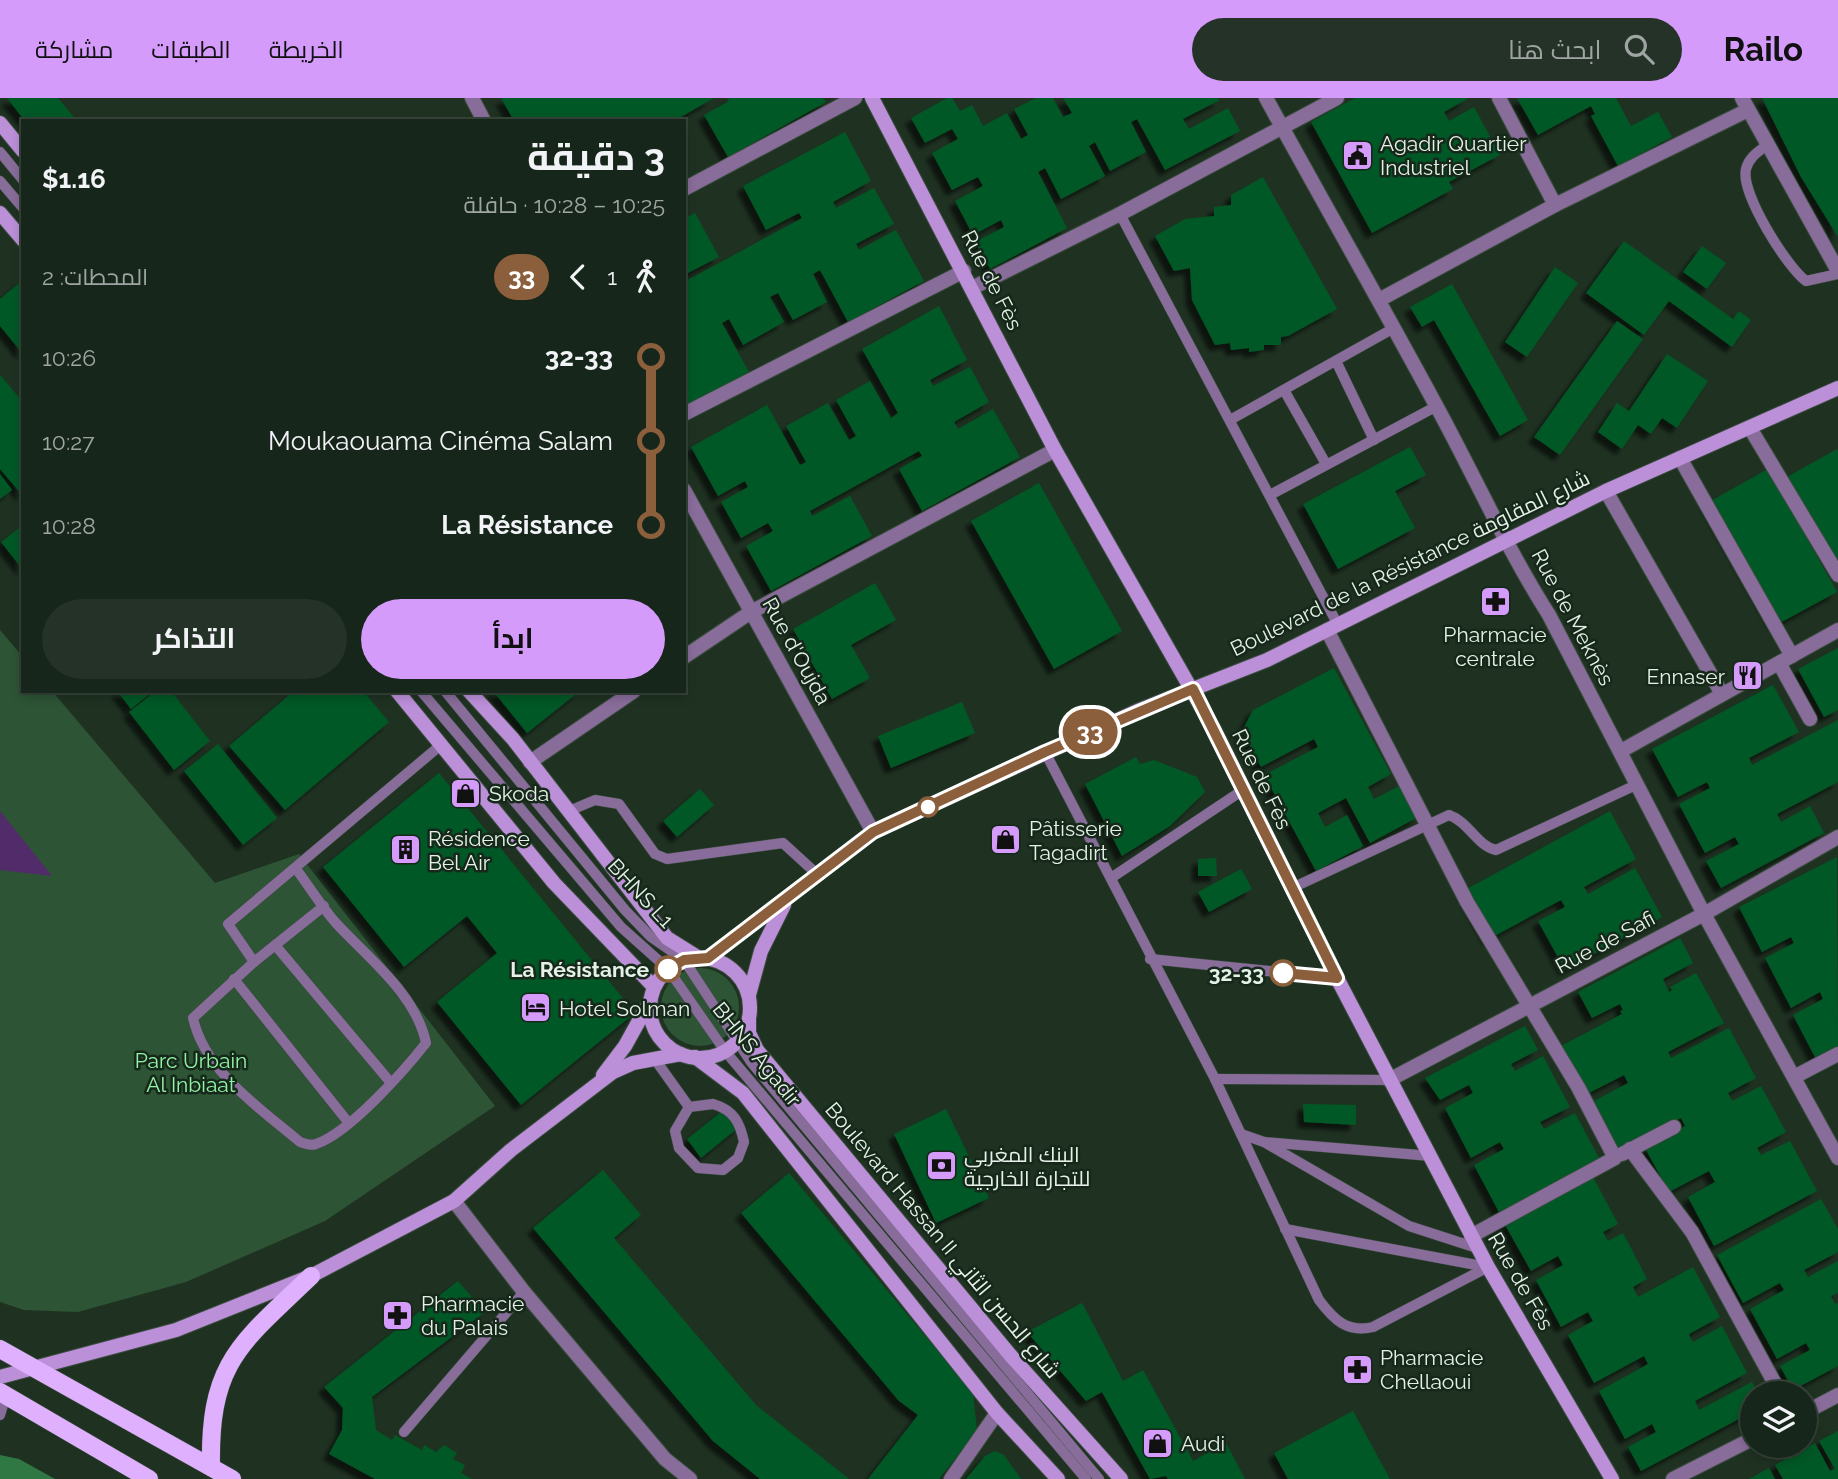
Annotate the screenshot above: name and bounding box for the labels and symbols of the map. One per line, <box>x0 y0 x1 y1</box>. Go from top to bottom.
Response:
place label: Agadir Quartier Industriel <box>1380 131 1527 180</box>
public building icon: Agadir Quartier Industriel <box>1340 138 1374 172</box>
street label: Rue de Fès <box>956 226 1028 334</box>
street label: Boulevard de la Résistance شارع المقاومة <box>1226 465 1595 663</box>
street label: Rue de Meknès <box>1527 545 1619 689</box>
pharmacy icon: Pharmacie centrale <box>1478 585 1512 619</box>
street label: Rue d'Oujda <box>757 593 837 709</box>
place label: Pharmacie centrale <box>1443 622 1547 671</box>
restaurant icon: Ennaser <box>1731 659 1765 693</box>
place label: Ennaser <box>1647 664 1726 689</box>
line badge: 33 <box>1058 709 1122 755</box>
street label: Rue de Fès <box>1227 725 1297 833</box>
shop icon: Skoda <box>449 776 483 810</box>
place label: Skoda <box>489 781 549 806</box>
unlabelled marker <box>918 797 938 817</box>
place label: Pâtisserie Tagadirt <box>1029 816 1122 865</box>
shop icon: Pâtisserie Tagadirt <box>989 823 1023 857</box>
place label: Résidence Bel Air <box>428 826 530 875</box>
building icon: Résidence Bel Air <box>388 833 422 867</box>
street label: BHNS L1 <box>603 853 679 933</box>
street label: Rue de Safi <box>1551 905 1659 979</box>
marker: La Résistance <box>655 956 681 982</box>
place label: La Résistance <box>510 957 649 982</box>
marker: 32-33 <box>1270 960 1296 986</box>
place label: 32-33 <box>1209 961 1264 986</box>
hotel icon: Hotel Solman <box>519 991 553 1025</box>
place label: Hotel Solman <box>559 996 690 1021</box>
street label: BHNS Agadir <box>707 997 807 1111</box>
park label: Parc Urbain Al Inbiaat <box>135 1048 247 1097</box>
street label: Boulevard Hassan II شارع الحسن الثاني <box>817 1097 1066 1386</box>
place label: البنك المغربي للتجارة الخارجية <box>964 1142 1090 1191</box>
bank icon: البنك المغربي للتجارة الخارجية <box>924 1149 958 1183</box>
street label: Rue de Fès <box>1483 1228 1559 1334</box>
place label: Pharmacie du Palais <box>421 1291 524 1340</box>
pharmacy icon: Pharmacie du Palais <box>381 1298 415 1332</box>
place label: Pharmacie Chellaoui <box>1380 1345 1483 1394</box>
pharmacy icon: Pharmacie Chellaoui <box>1340 1352 1374 1386</box>
shop icon: Audi <box>1141 1426 1175 1460</box>
place label: Audi <box>1181 1431 1225 1456</box>

